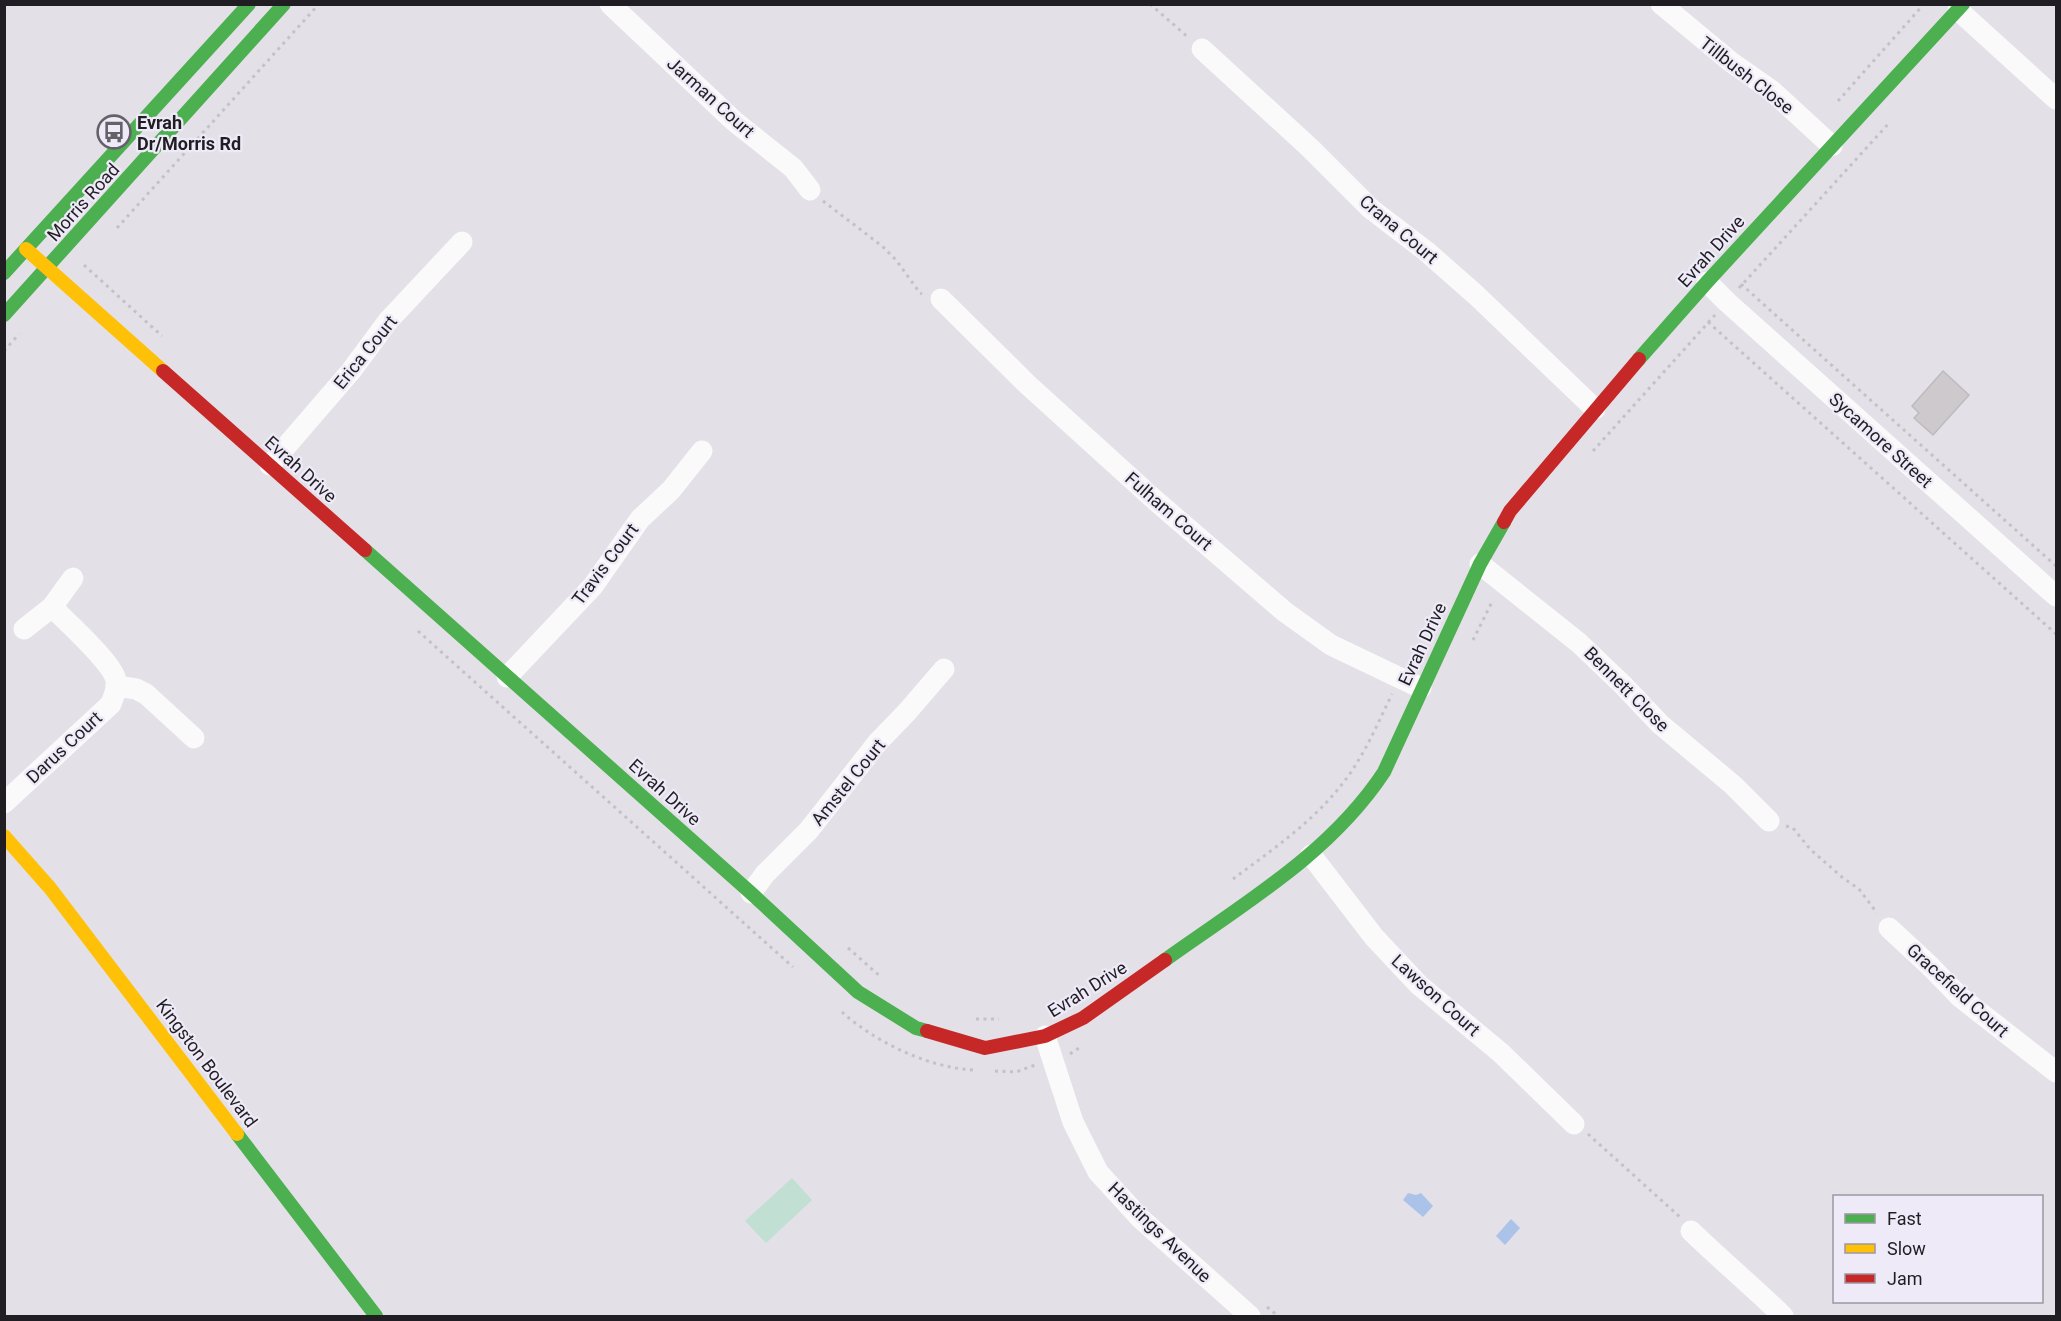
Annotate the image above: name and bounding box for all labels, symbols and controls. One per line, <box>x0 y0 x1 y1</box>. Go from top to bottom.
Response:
street label: Tillbush Close <box>1696 32 1798 118</box>
street label: Jarman Court <box>663 52 759 142</box>
place label: Evrah Dr/Morris Rd <box>137 112 241 154</box>
bus stop icon: Evrah Dr/Morris Rd <box>96 114 132 150</box>
street label: Morris Road <box>43 159 123 245</box>
street label: Crana Court <box>1356 190 1443 268</box>
street label: Evrah Drive <box>1673 211 1749 291</box>
street label: Erica Court <box>329 311 401 393</box>
street label: Sycamore Street <box>1825 388 1937 492</box>
street label: Evrah Drive <box>261 431 341 507</box>
street label: Fulham Court <box>1121 468 1217 555</box>
street label: Travis Court <box>568 519 643 609</box>
street label: Evrah Drive <box>1394 599 1450 689</box>
street label: Bennett Close <box>1580 642 1674 736</box>
street label: Darus Court <box>22 707 106 787</box>
street label: Amstel Court <box>807 734 889 830</box>
street label: Evrah Drive <box>625 754 705 830</box>
street label: Gracefield Court <box>1903 939 2013 1041</box>
street label: Lawson Court <box>1388 950 1484 1040</box>
street label: Evrah Drive <box>1044 956 1130 1022</box>
street label: Kingston Boulevard <box>152 995 262 1131</box>
street label: Hastings Avenue <box>1104 1178 1216 1286</box>
legend <box>1833 1195 2043 1303</box>
text: Fast <box>1887 1208 1922 1229</box>
text: Slow <box>1887 1238 1926 1259</box>
text: Jam <box>1887 1268 1923 1289</box>

